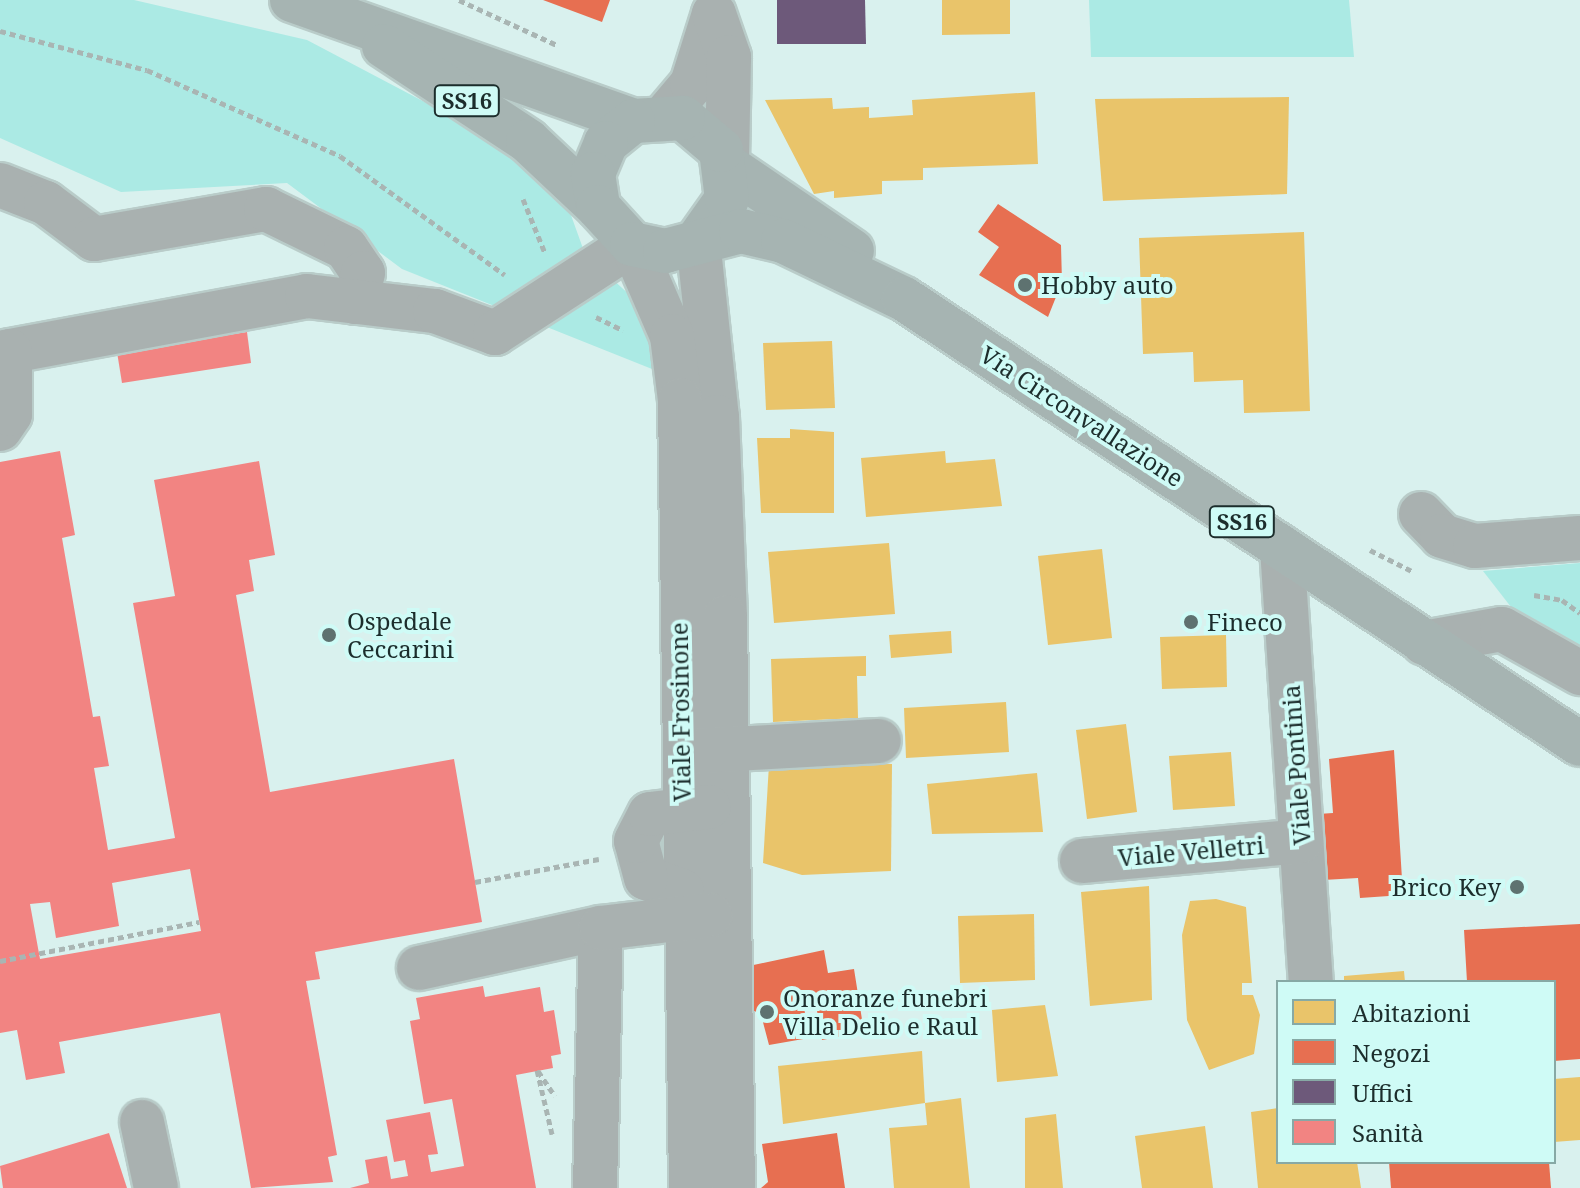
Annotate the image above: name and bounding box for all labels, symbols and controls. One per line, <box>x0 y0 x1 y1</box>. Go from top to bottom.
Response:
road number: SS16 <box>433 83 501 119</box>
place label: Hobby auto <box>1041 271 1174 299</box>
marker: Hobby auto <box>1016 276 1034 294</box>
street label: Via Circonvallazione <box>975 340 1189 492</box>
road number: SS16 <box>1208 504 1276 540</box>
place label: Ospedale Ceccarini <box>347 607 454 663</box>
place label: Fineco <box>1207 608 1283 636</box>
marker: Fineco <box>1182 613 1200 631</box>
street label: Viale Frosinone <box>664 622 696 802</box>
marker: Ospedale Ceccarini <box>318 624 340 646</box>
street label: Viale Pontinia <box>1276 684 1316 846</box>
street label: Viale Velletri <box>1117 830 1265 872</box>
place label: Brico Key <box>1392 873 1501 901</box>
marker: Brico Key <box>1508 878 1526 896</box>
legend <box>1276 980 1556 1164</box>
place label: Onoranze funebri Villa Delio e Raul <box>783 984 987 1040</box>
text: Abitazioni <box>1352 996 1470 1029</box>
marker: Onoranze funebri Villa Delio e Raul <box>758 1003 776 1021</box>
text: Negozi <box>1352 1036 1430 1069</box>
text: Uffici <box>1352 1076 1413 1109</box>
text: Sanità <box>1352 1116 1424 1149</box>

